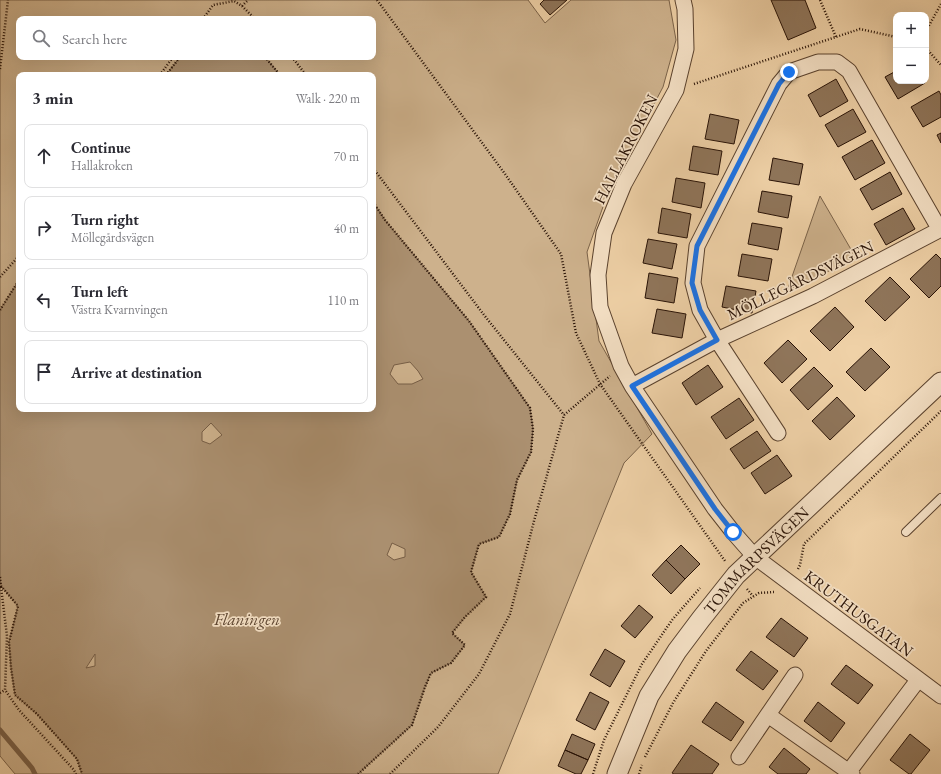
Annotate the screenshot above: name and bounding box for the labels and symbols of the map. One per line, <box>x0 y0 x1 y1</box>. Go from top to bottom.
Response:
route end <box>780 63 798 81</box>
street label: HALLAKROKEN <box>589 90 662 208</box>
street label: MÖLLEGÅRDSVÄGEN <box>723 236 877 325</box>
street label: TOMMARPSVÄGEN <box>699 502 814 619</box>
route start <box>724 523 742 541</box>
street label: KRUTHUSGATAN <box>800 565 918 662</box>
water label: Flaningen <box>213 608 280 630</box>

